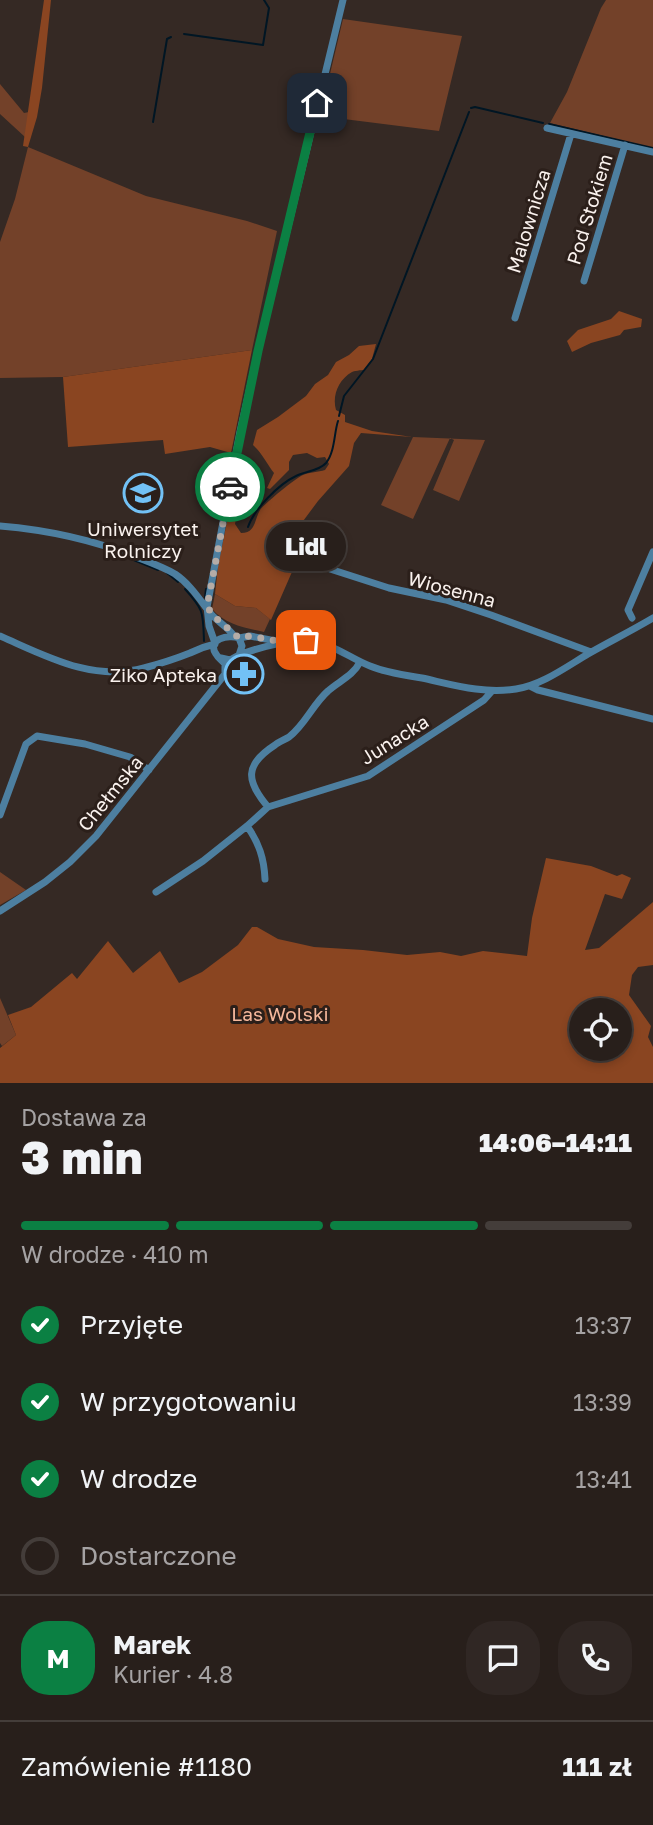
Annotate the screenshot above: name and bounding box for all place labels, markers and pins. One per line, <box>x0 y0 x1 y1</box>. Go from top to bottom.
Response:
pin <box>287 73 347 133</box>
school or university icon: Uniwersytet Rolniczy <box>122 472 164 514</box>
place label: Uniwersytet Rolniczy <box>87 517 199 562</box>
callout: Lidl <box>266 521 346 570</box>
pin <box>276 610 336 670</box>
pharmacy icon: Ziko Apteka <box>223 653 265 695</box>
place label: Ziko Apteka <box>110 663 217 686</box>

